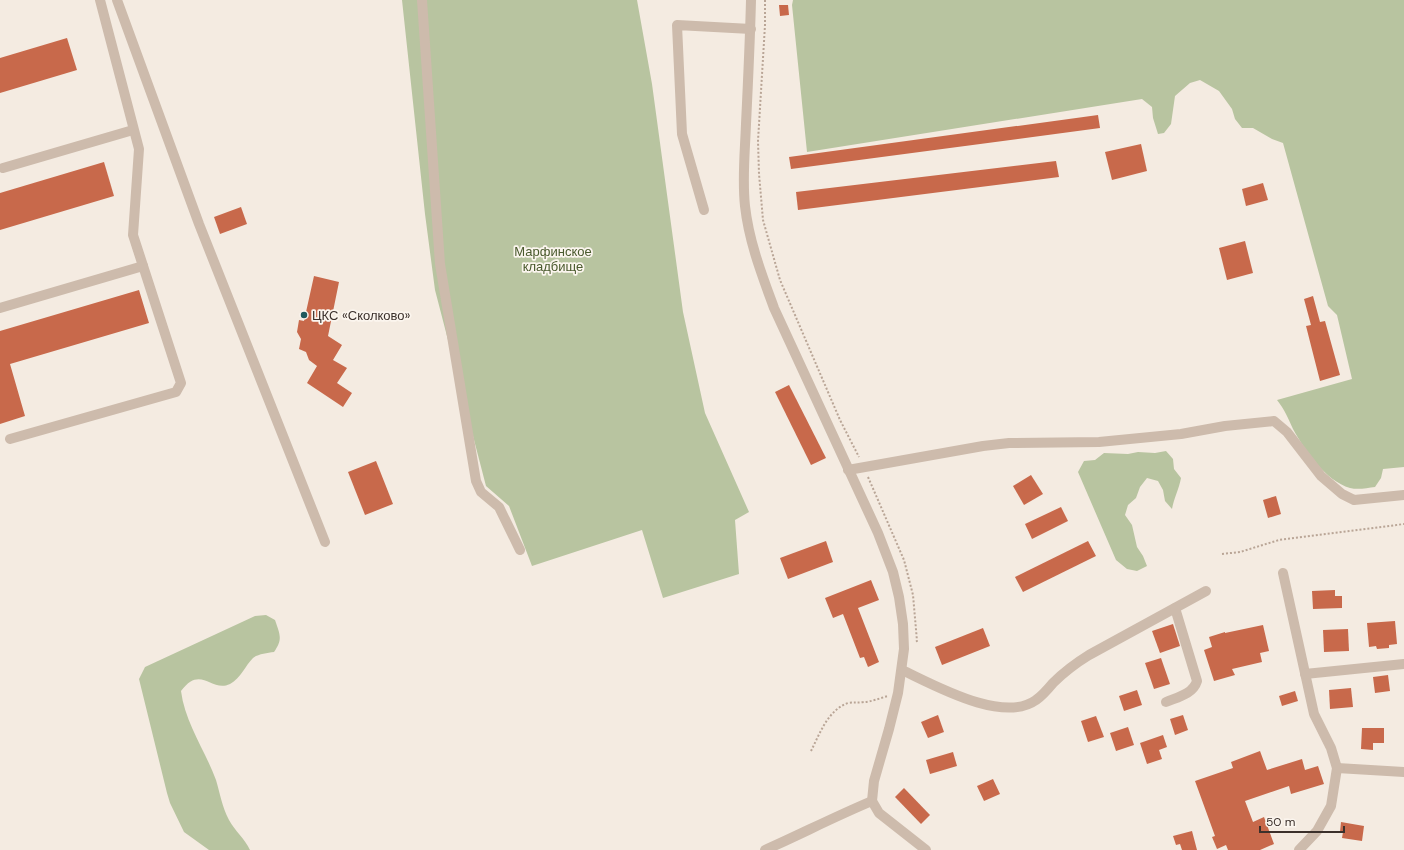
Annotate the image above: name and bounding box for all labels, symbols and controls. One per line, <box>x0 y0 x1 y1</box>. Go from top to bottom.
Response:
park label: Марфинское кладбище <box>514 243 592 275</box>
place label: ЦКС «Сколково» <box>312 307 411 324</box>
marker: ЦКС «Сколково» <box>299 310 309 320</box>
scale bar <box>1260 808 1344 834</box>
text: 50 m <box>1266 814 1295 830</box>

